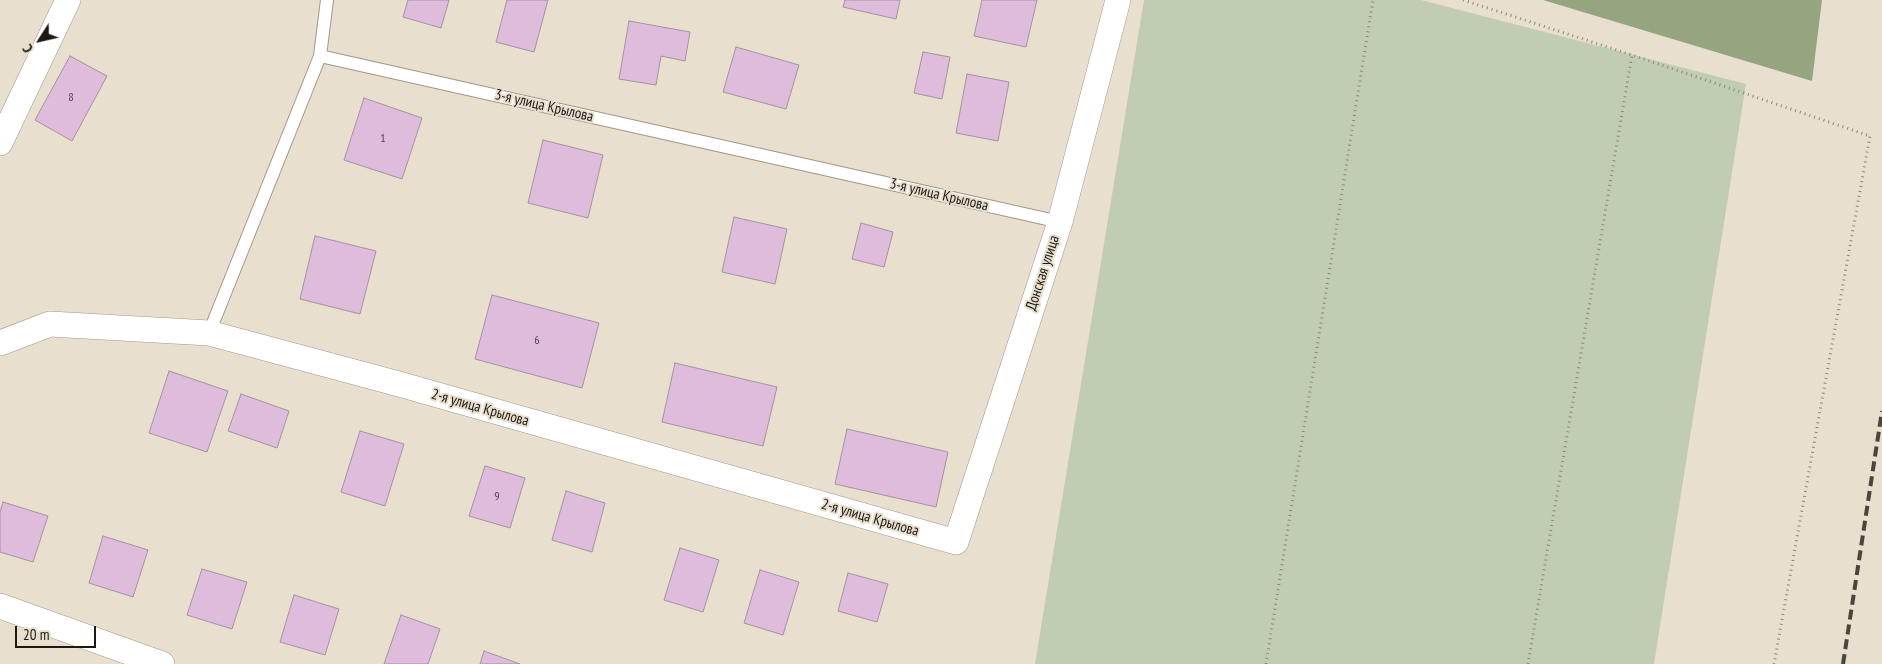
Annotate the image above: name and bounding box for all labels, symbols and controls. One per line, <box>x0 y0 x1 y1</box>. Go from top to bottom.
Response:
north arrow <box>15 15 65 65</box>
text: С <box>19 41 37 56</box>
street label: 3-я улица Крылова <box>493 86 595 126</box>
house number: 8 <box>68 91 74 105</box>
house number: 1 <box>380 132 386 146</box>
street label: 3-я улица Крылова <box>888 175 990 215</box>
street label: Донская улица <box>1022 233 1064 313</box>
house number: 6 <box>534 334 540 348</box>
street label: 2-я улица Крылова <box>429 385 531 431</box>
house number: 9 <box>494 490 500 504</box>
street label: 2-я улица Крылова <box>819 495 921 541</box>
scale bar <box>18 616 99 648</box>
text: 20 m <box>23 625 49 644</box>

